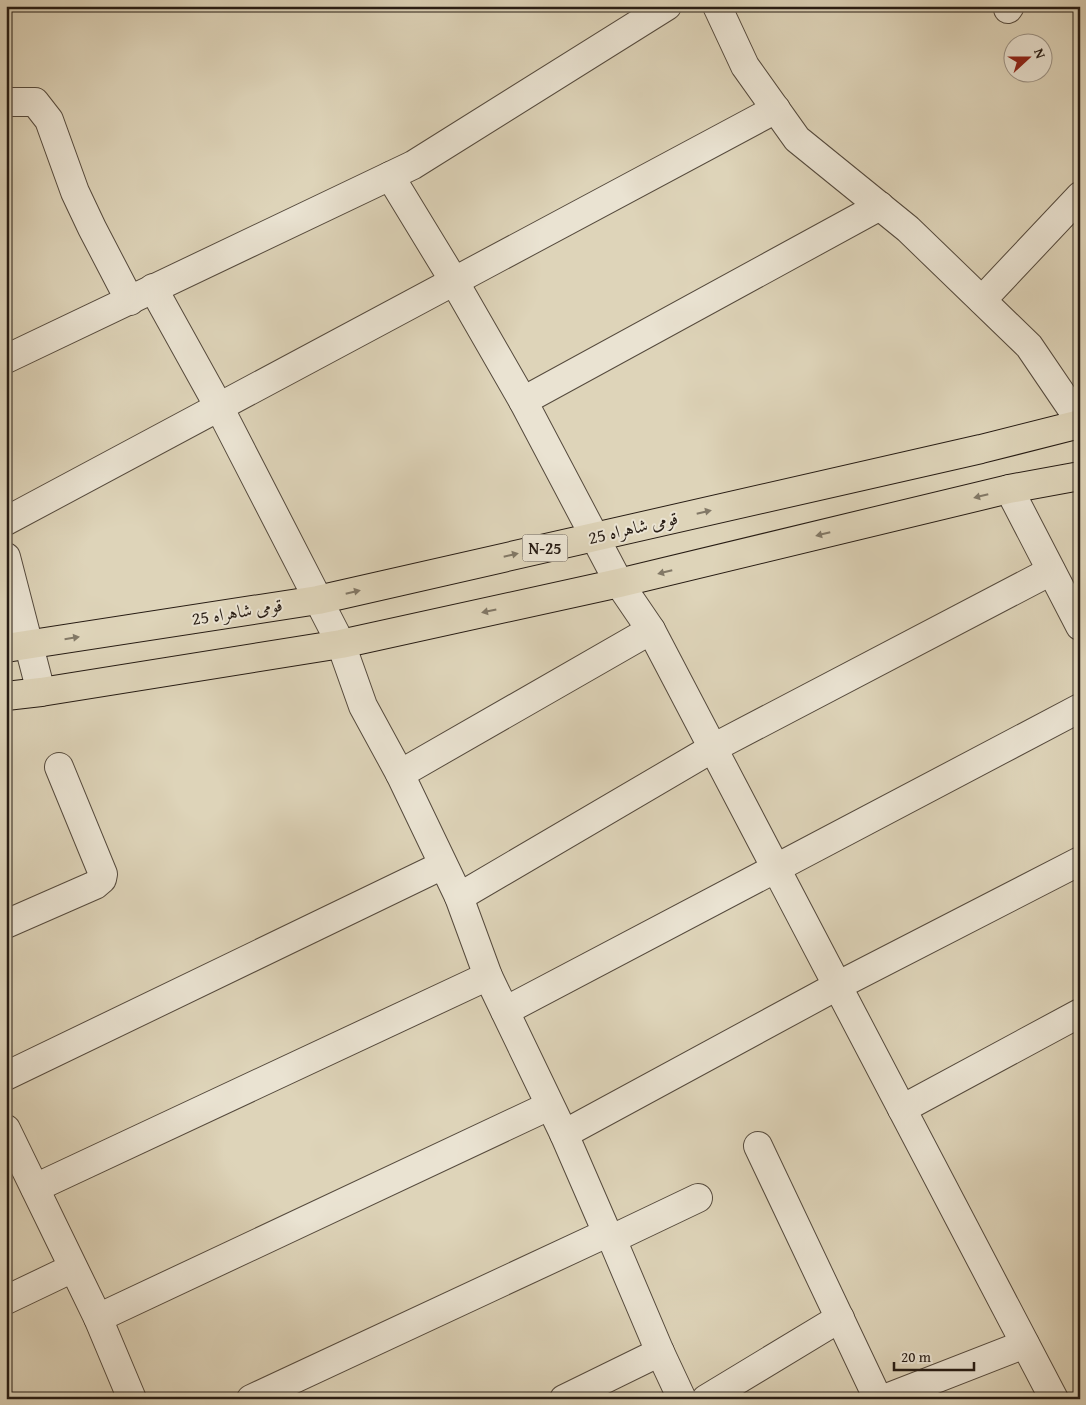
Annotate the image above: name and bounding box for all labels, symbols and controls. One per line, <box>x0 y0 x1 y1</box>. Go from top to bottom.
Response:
north arrow <box>1004 32 1054 82</box>
text: N <box>1029 45 1051 62</box>
one-way arrow <box>973 492 988 500</box>
street label: قومی شاہراہ 25 <box>585 504 681 551</box>
one-way arrow <box>696 507 712 515</box>
one-way arrow <box>815 530 830 538</box>
road number: N-25 <box>522 534 568 562</box>
one-way arrow <box>504 551 519 559</box>
one-way arrow <box>657 568 672 576</box>
one-way arrow <box>345 588 360 596</box>
street label: قومی شاہراہ 25 <box>190 591 284 632</box>
one-way arrow <box>481 607 496 615</box>
one-way arrow <box>64 634 80 642</box>
scale bar <box>894 1340 974 1372</box>
text: 20 m <box>901 1346 932 1367</box>

